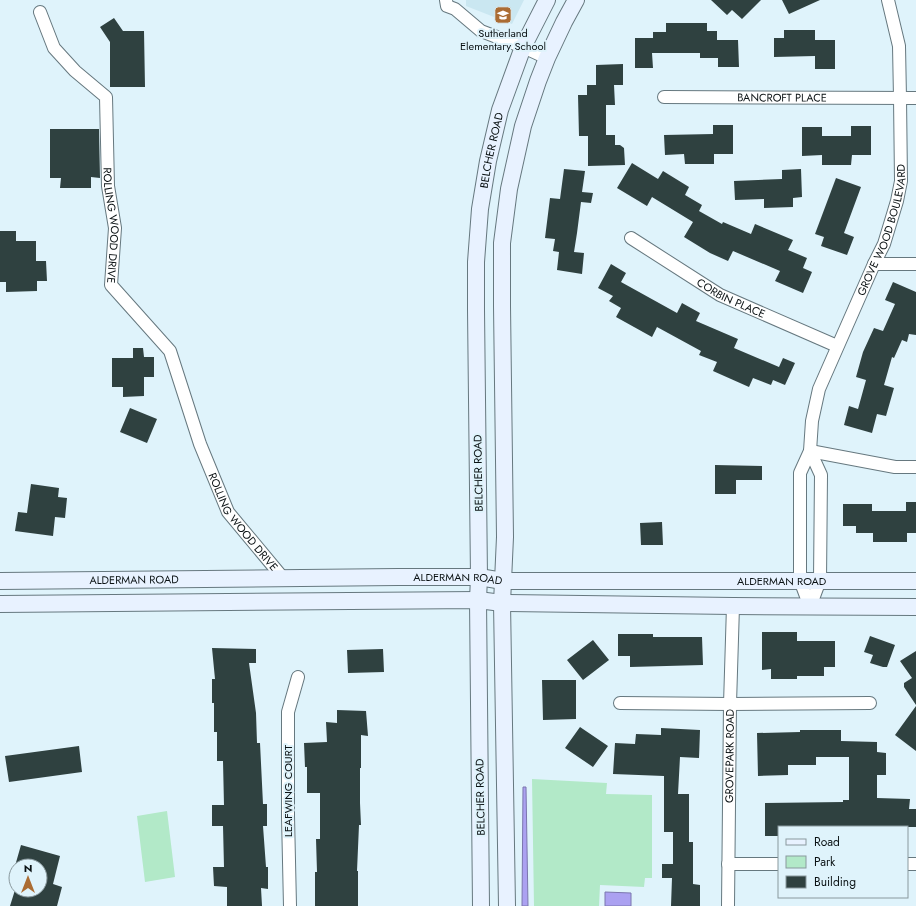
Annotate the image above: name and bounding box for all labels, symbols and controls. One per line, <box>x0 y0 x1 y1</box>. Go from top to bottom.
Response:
school or university icon: Sutherland Elementary School <box>493 5 513 25</box>
place label: Sutherland Elementary School <box>460 25 546 54</box>
street label: BANCROFT PLACE <box>737 89 827 106</box>
street label: BELCHER ROAD <box>476 110 507 189</box>
street label: GROVE WOOD BOULEVARD <box>853 163 910 298</box>
street label: ROLLING WOOD DRIVE <box>100 167 123 284</box>
street label: CORBIN PLACE <box>694 274 768 322</box>
street label: BELCHER ROAD <box>469 434 487 512</box>
street label: ROLLING WOOD DRIVE <box>205 470 282 574</box>
street label: ALDERMAN ROAD <box>413 569 504 589</box>
street label: ALDERMAN ROAD <box>89 571 179 588</box>
street label: ALDERMAN ROAD <box>737 573 827 589</box>
street label: GROVEPARK ROAD <box>721 708 738 803</box>
street label: LEAFWING COURT <box>280 745 296 837</box>
street label: BELCHER ROAD <box>471 758 489 836</box>
legend <box>778 826 908 898</box>
text: Road <box>814 833 840 851</box>
text: Park <box>814 853 836 871</box>
north arrow <box>8 858 48 898</box>
text: N <box>24 860 32 876</box>
text: Building <box>814 873 856 891</box>

